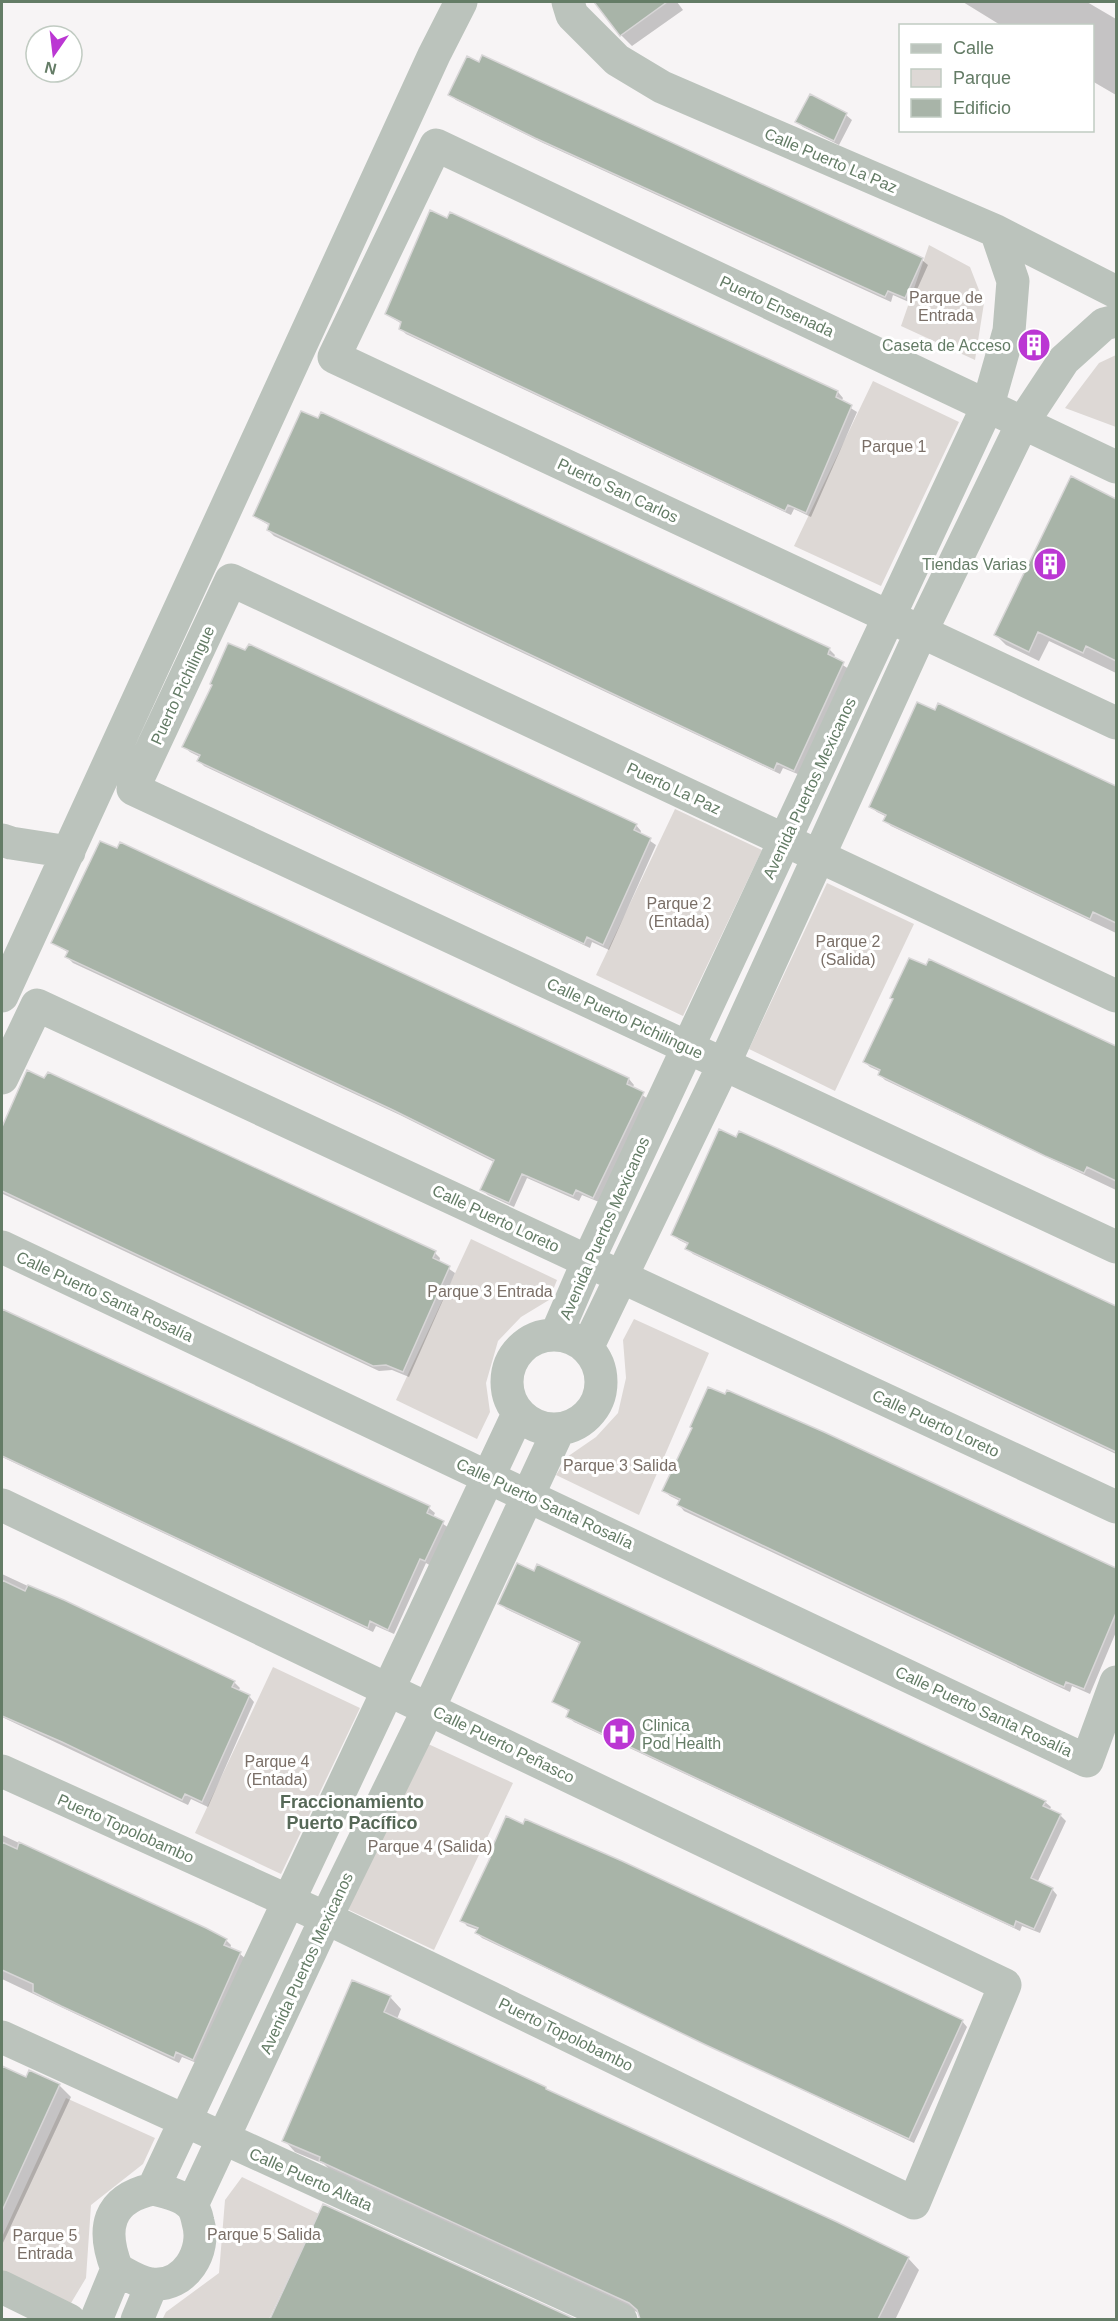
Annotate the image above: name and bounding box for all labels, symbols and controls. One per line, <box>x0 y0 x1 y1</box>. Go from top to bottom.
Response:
north arrow <box>24 24 84 84</box>
legend <box>899 24 1094 132</box>
text: Calle <box>953 38 994 58</box>
text: N <box>43 58 58 78</box>
text: Parque <box>953 68 1011 88</box>
text: Edificio <box>953 98 1011 118</box>
street label: Calle Puerto La Paz <box>762 125 900 196</box>
street label: Puerto Ensenada <box>717 273 837 340</box>
park label: Parque de Entrada <box>909 289 983 324</box>
building icon: Caseta de Acceso <box>1016 327 1052 363</box>
place label: Caseta de Acceso <box>882 337 1011 354</box>
park label: Parque 1 <box>862 438 927 455</box>
street label: Puerto San Carlos <box>555 455 681 526</box>
building icon: Tiendas Varias <box>1032 546 1068 582</box>
place label: Tiendas Varias <box>922 556 1027 573</box>
street label: Puerto Pichilingue <box>147 623 217 747</box>
street label: Avenida Puertos Mexicanos <box>760 695 859 882</box>
street label: Puerto La Paz <box>624 759 723 818</box>
park label: Parque 2 (Entada) <box>647 895 712 930</box>
park label: Parque 2 (Salida) <box>816 933 881 968</box>
street label: Calle Puerto Pichilingue <box>544 975 705 1062</box>
street label: Avenida Puertos Mexicanos <box>556 1134 652 1322</box>
street label: Calle Puerto Loreto <box>430 1182 562 1255</box>
street label: Calle Puerto Santa Rosalía <box>14 1248 196 1345</box>
park label: Parque 3 Entrada <box>427 1283 553 1300</box>
street label: Calle Puerto Loreto <box>870 1387 1002 1460</box>
street label: Calle Puerto Santa Rosalía <box>454 1455 636 1552</box>
park label: Parque 3 Salida <box>563 1457 677 1474</box>
street label: Calle Puerto Santa Rosalía <box>893 1663 1075 1760</box>
street label: Calle Puerto Peñasco <box>431 1703 577 1786</box>
hospital icon: Clinica Pod Health <box>601 1716 637 1752</box>
place label: Clinica Pod Health <box>642 1717 721 1752</box>
park label: Parque 4 (Entada) <box>245 1753 310 1788</box>
street label: Puerto Topolobambo <box>55 1791 197 1866</box>
district label: Fraccionamiento Puerto Pacífico <box>280 1792 424 1833</box>
park label: Parque 4 (Salida) <box>368 1838 492 1855</box>
street label: Avenida Puertos Mexicanos <box>257 1870 356 2057</box>
street label: Puerto Topolobambo <box>496 1995 636 2074</box>
street label: Calle Puerto Altata <box>247 2145 375 2214</box>
park label: Parque 5 Salida <box>207 2226 321 2243</box>
park label: Parque 5 Entrada <box>13 2227 78 2262</box>

